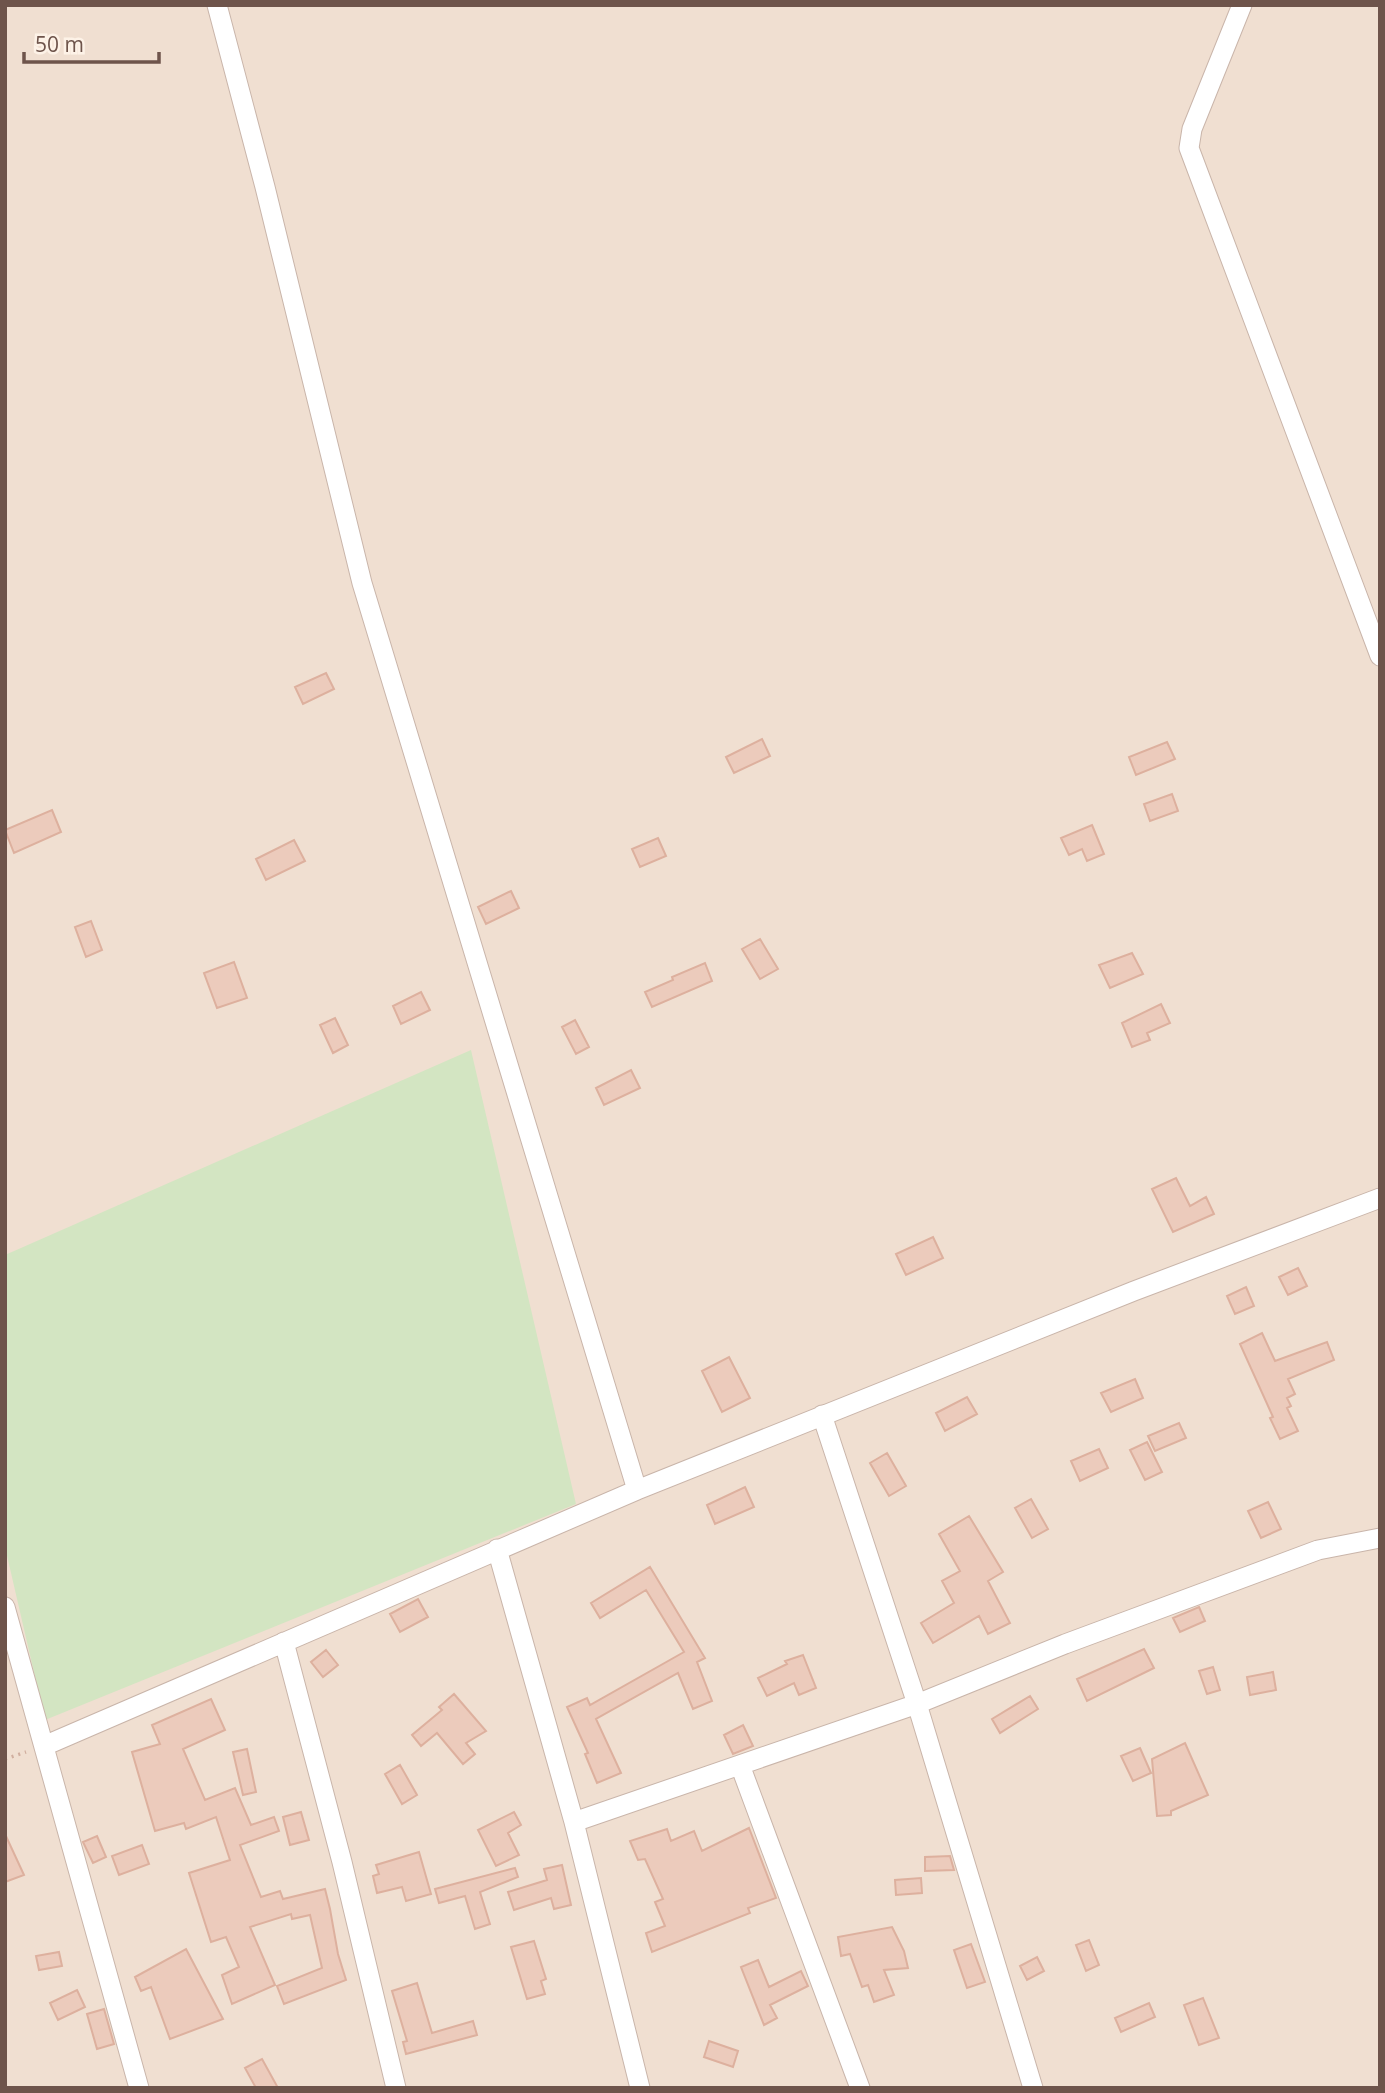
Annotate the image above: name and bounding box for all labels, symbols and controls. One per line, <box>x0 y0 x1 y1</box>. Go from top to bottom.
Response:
scale bar <box>24 21 159 65</box>
text: 50 m <box>35 30 84 58</box>

